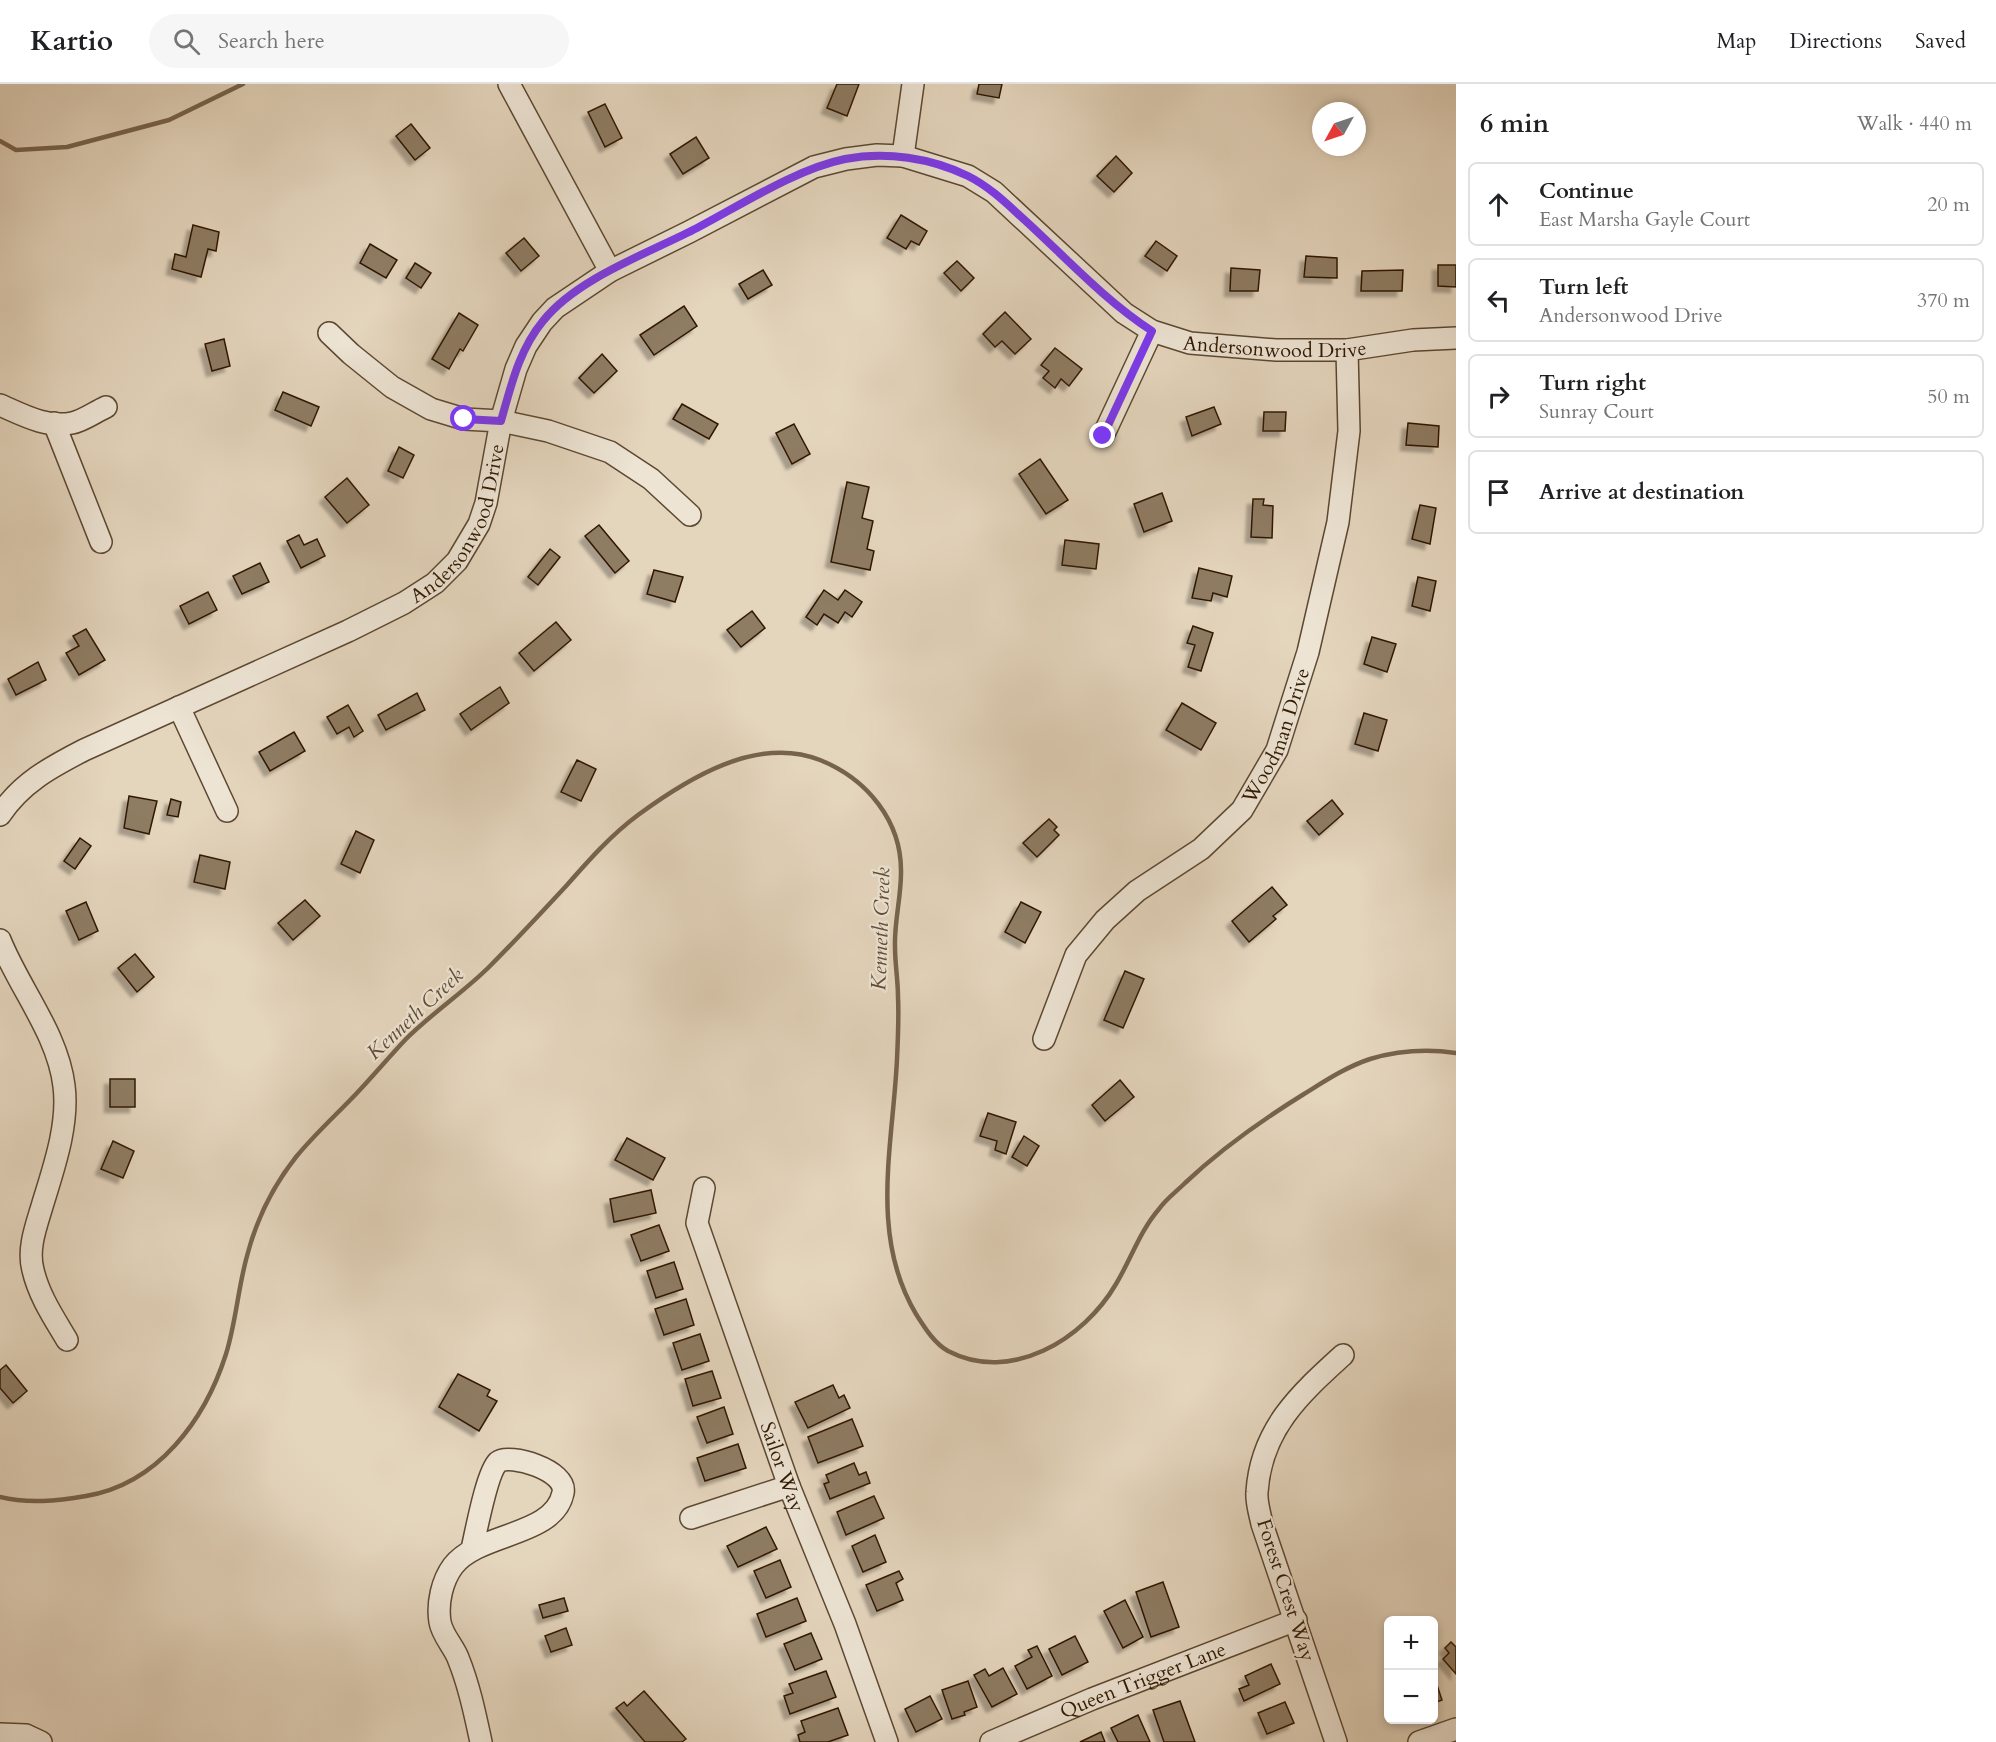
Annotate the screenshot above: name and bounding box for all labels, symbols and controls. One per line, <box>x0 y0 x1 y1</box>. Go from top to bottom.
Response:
search box <box>149 14 569 68</box>
text: Kartio <box>30 22 113 60</box>
icon: search <box>170 25 203 58</box>
text: Search here <box>218 26 325 56</box>
text: Map <box>1716 27 1756 56</box>
text: Directions <box>1789 27 1882 56</box>
text: Saved <box>1915 27 1966 56</box>
north arrow <box>1312 102 1366 156</box>
text: 6 min <box>1480 106 1549 141</box>
text: Walk · 440 m <box>1857 110 1972 137</box>
text: Continue <box>1539 176 1634 206</box>
icon: ahead <box>1482 188 1515 221</box>
text: 20 m <box>1927 191 1970 218</box>
text: East Marsha Gayle Court <box>1539 206 1750 233</box>
text: Turn left <box>1539 272 1628 302</box>
icon: left <box>1482 284 1515 317</box>
text: 370 m <box>1917 287 1970 314</box>
text: Andersonwood Drive <box>1539 302 1723 329</box>
street label: Andersonwood Drive <box>1182 329 1368 364</box>
text: Turn right <box>1539 368 1646 398</box>
icon: right <box>1482 380 1515 413</box>
text: 50 m <box>1927 383 1970 410</box>
text: Sunray Court <box>1539 398 1654 425</box>
route start <box>450 405 476 431</box>
route end <box>1089 422 1115 448</box>
street label: Andersonwood Drive <box>405 442 510 609</box>
icon: arrive <box>1482 476 1515 509</box>
text: Arrive at destination <box>1539 477 1744 507</box>
street label: Woodman Drive <box>1235 664 1316 809</box>
water label: Kenneth Creek <box>864 866 898 991</box>
water label: Kenneth Creek <box>360 961 470 1067</box>
street label: Sailor Way <box>754 1418 812 1516</box>
street label: Forest Crest Way <box>1250 1515 1322 1665</box>
map controls <box>1384 1616 1438 1724</box>
button: + <box>1384 1616 1438 1670</box>
street label: Queen Trigger Lane <box>1056 1635 1230 1725</box>
button: − <box>1384 1670 1438 1724</box>

